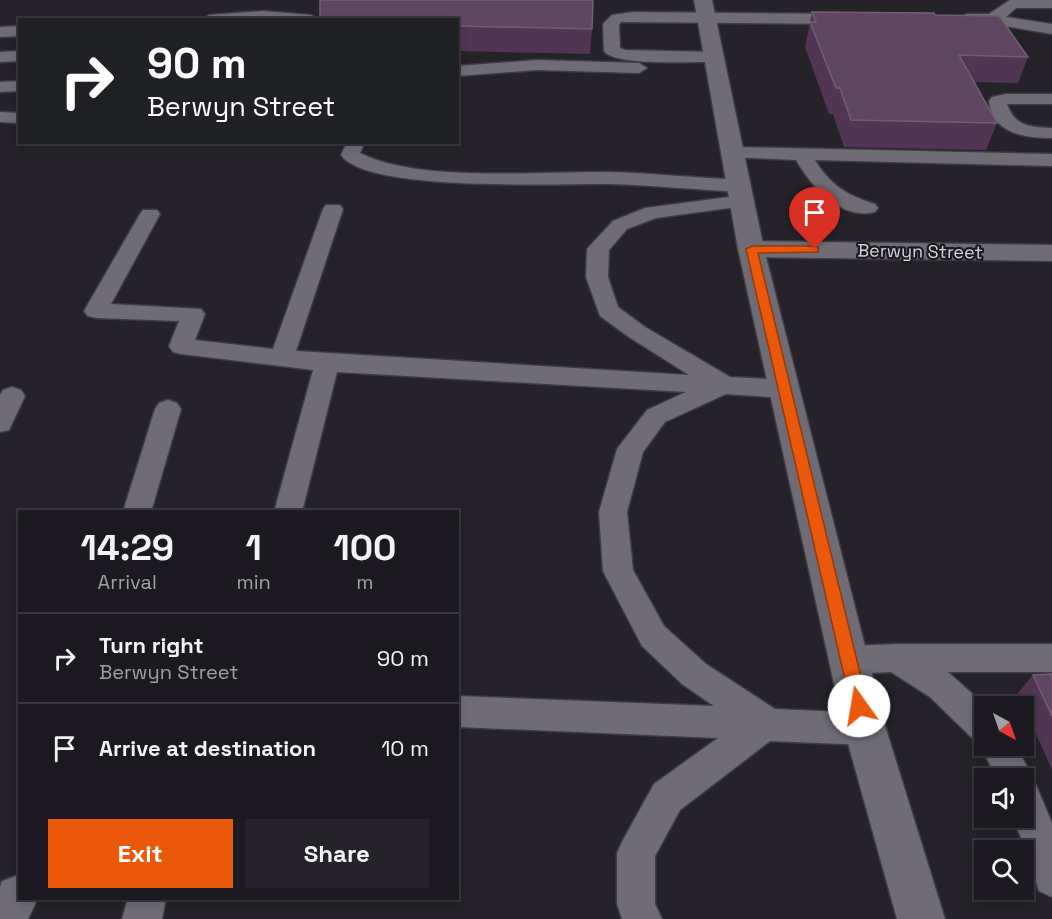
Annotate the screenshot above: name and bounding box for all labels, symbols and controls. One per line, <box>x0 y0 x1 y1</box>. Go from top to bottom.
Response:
text: 90 m <box>147 37 247 90</box>
icon: right <box>48 42 126 120</box>
text: Berwyn Street <box>147 89 335 124</box>
pin <box>789 187 840 249</box>
icon: arrive <box>798 196 831 229</box>
street label: Berwyn Street <box>857 238 983 264</box>
text: 14:29 <box>81 525 174 571</box>
text: 1 <box>246 525 262 571</box>
text: 100 <box>333 525 396 571</box>
text: Arrival <box>98 569 157 595</box>
text: min <box>237 569 271 595</box>
text: m <box>356 569 374 595</box>
text: Turn right <box>99 631 204 659</box>
icon: right <box>48 642 81 675</box>
text: 90 m <box>377 644 429 672</box>
text: Berwyn Street <box>99 659 238 685</box>
position arrow <box>827 674 891 738</box>
north arrow <box>974 696 1034 756</box>
map controls <box>974 696 1034 900</box>
icon: arrive <box>48 732 81 765</box>
text: Arrive at destination <box>99 734 316 762</box>
text: 10 m <box>381 734 429 762</box>
button: sound <box>974 768 1034 828</box>
button: Exit <box>48 819 233 888</box>
button: Share <box>245 819 429 888</box>
button: search <box>974 840 1034 900</box>

